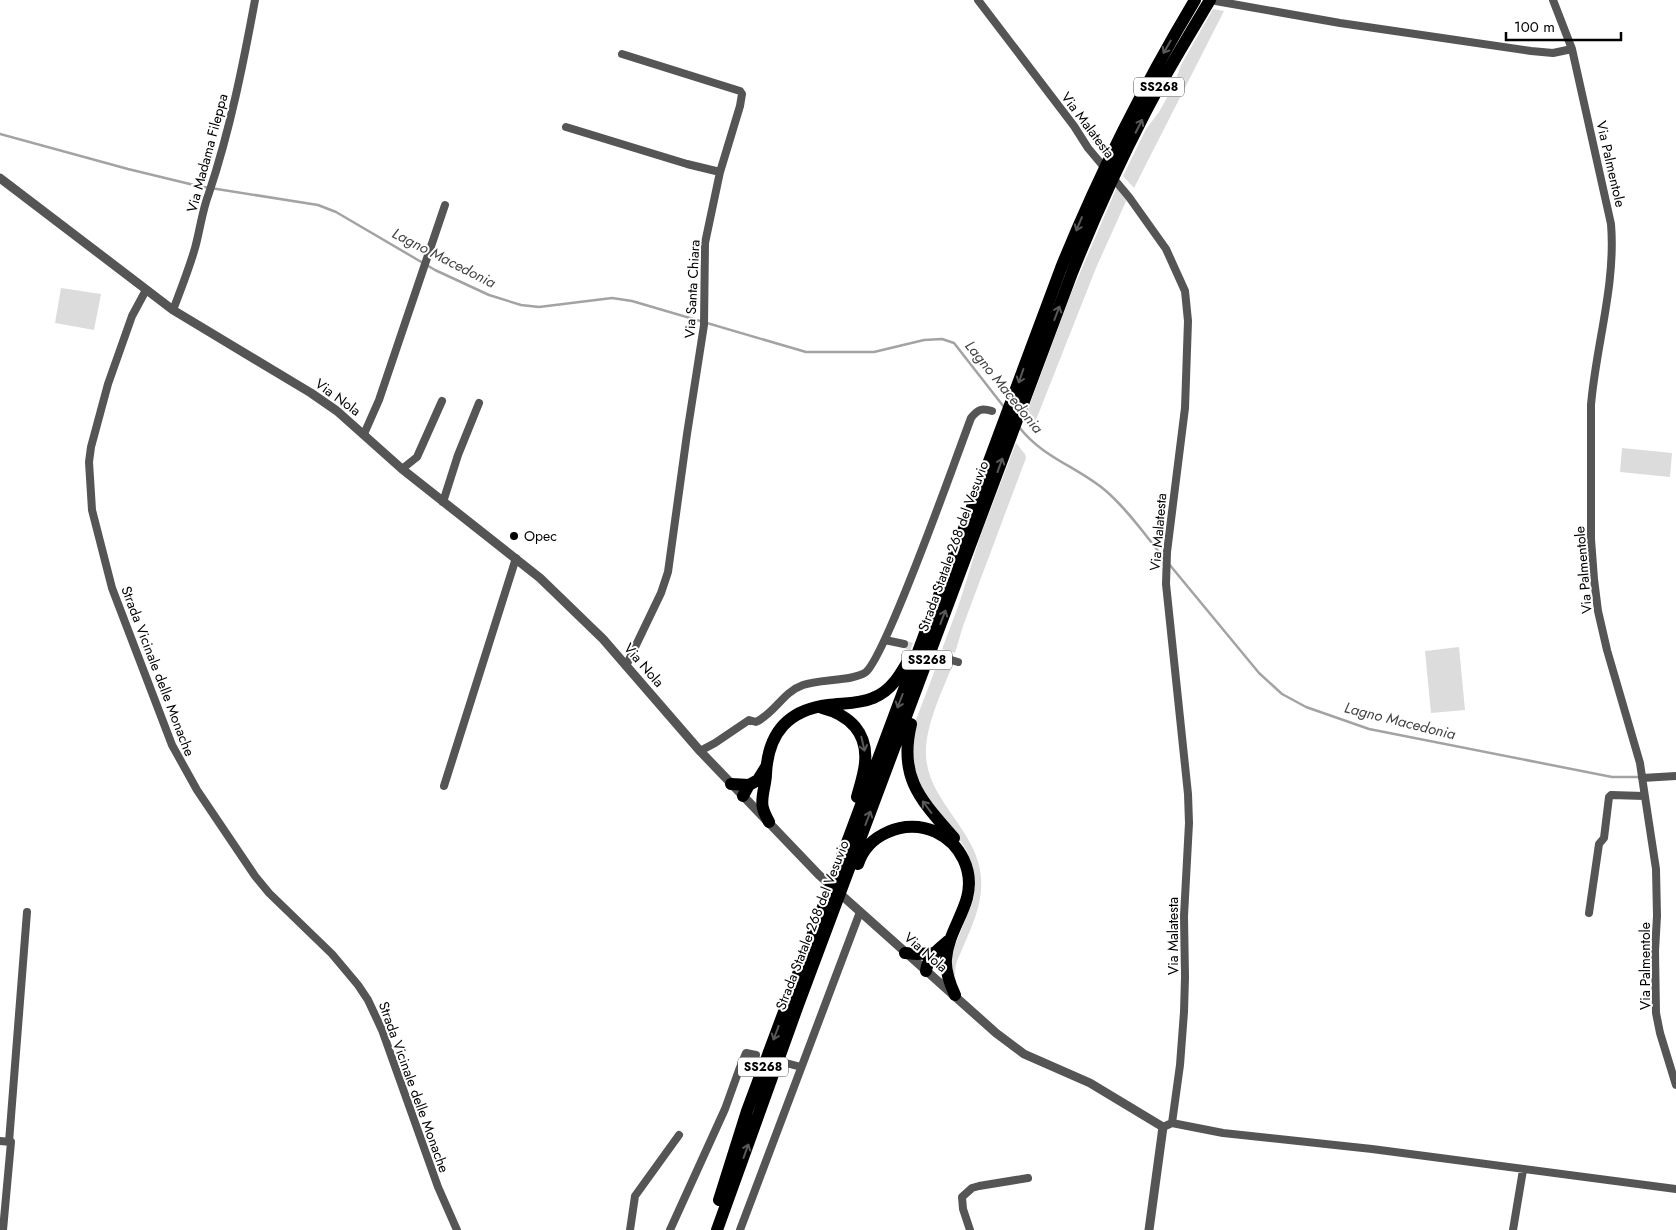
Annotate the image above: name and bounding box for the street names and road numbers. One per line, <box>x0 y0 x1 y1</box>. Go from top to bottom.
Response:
road number: SS268 <box>1134 77 1184 96</box>
street label: Via Malatesta <box>1056 88 1120 162</box>
street label: Via Madama Fileppa <box>182 91 232 215</box>
street label: Via Palmentole <box>1591 119 1631 209</box>
street label: Via Santa Chiara <box>679 239 705 339</box>
street label: Via Nola <box>311 374 365 420</box>
street label: Strada Statale 268 del Vesuvio <box>913 458 993 634</box>
street label: Via Malatesta <box>1145 492 1171 572</box>
street label: Via Palmentole <box>1569 525 1597 615</box>
street label: Strada Vicinale delle Monache <box>116 583 200 759</box>
street label: Via Nola <box>619 639 669 691</box>
road number: SS268 <box>902 650 952 670</box>
street label: Strada Statale 268 del Vesuvio <box>770 837 854 1013</box>
street label: Via Malatesta <box>1163 897 1183 975</box>
street label: Via Palmentole <box>1635 922 1655 1010</box>
street label: Via Nola <box>900 927 952 977</box>
street label: Strada Vicinale delle Monache <box>374 999 454 1175</box>
road number: SS268 <box>738 1058 788 1076</box>

